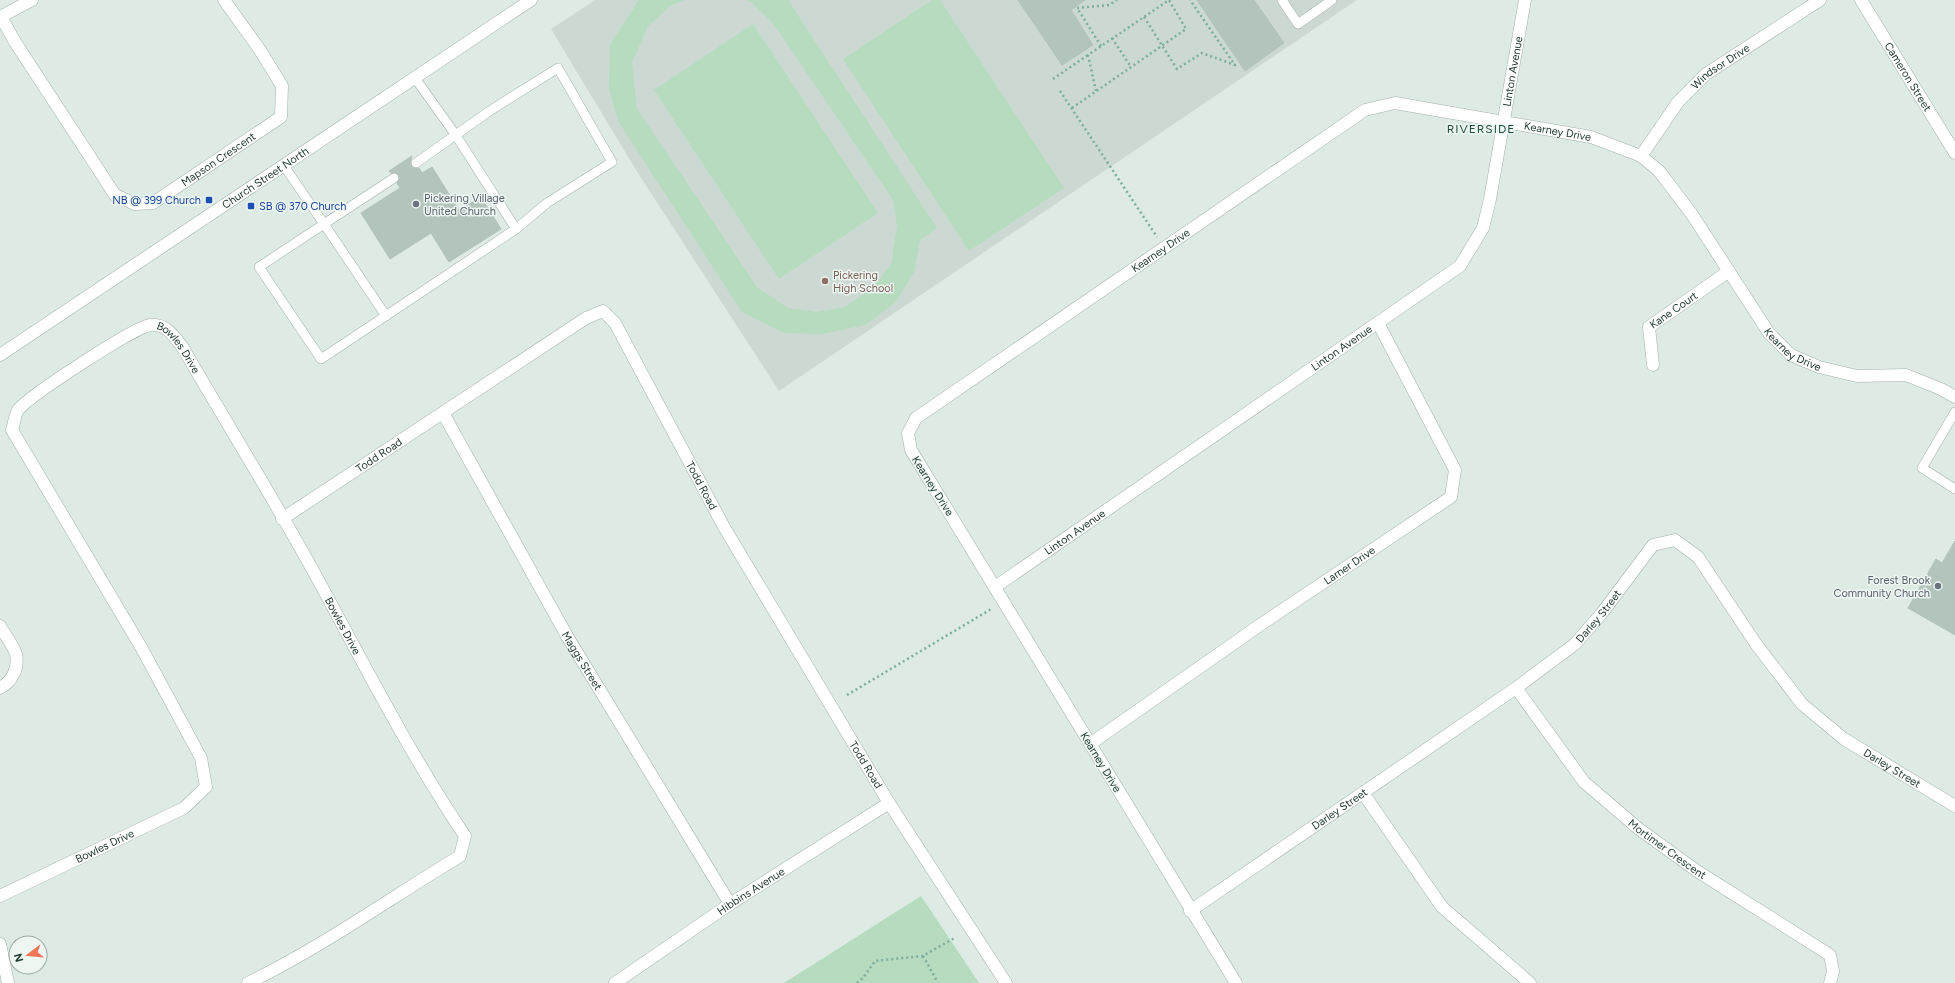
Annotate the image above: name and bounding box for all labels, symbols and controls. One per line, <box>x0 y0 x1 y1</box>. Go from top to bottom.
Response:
street label: Linton Avenue <box>1500 35 1526 107</box>
street label: Cameron Street <box>1882 40 1934 114</box>
street label: Windsor Drive <box>1689 41 1752 92</box>
street label: Kearney Drive <box>1523 120 1592 144</box>
district label: RIVERSIDE <box>1447 122 1515 136</box>
street label: Mapson Crescent <box>179 130 258 189</box>
street label: Church Street North <box>220 145 311 212</box>
place label: Pickering Village United Church <box>424 192 505 218</box>
place label: NB @ 399 Church <box>112 194 201 207</box>
marker: NB @ 399 Church <box>204 195 214 205</box>
marker: Pickering Village United Church <box>411 199 421 209</box>
place label: SB @ 370 Church <box>259 200 346 213</box>
marker: SB @ 370 Church <box>246 201 256 211</box>
street label: Kearney Drive <box>1129 226 1192 275</box>
place label: Pickering High School <box>833 269 893 295</box>
marker: Pickering High School <box>820 276 830 286</box>
street label: Kane Court <box>1647 289 1700 332</box>
street label: Bowles Drive <box>155 319 202 376</box>
street label: Linton Avenue <box>1309 323 1375 374</box>
street label: Kearney Drive <box>1761 326 1823 374</box>
street label: Todd Road <box>353 435 405 475</box>
street label: Kearney Drive <box>909 454 956 518</box>
street label: Todd Road <box>683 459 720 512</box>
street label: Linton Avenue <box>1042 507 1108 558</box>
street label: Larner Drive <box>1321 544 1378 587</box>
place label: Forest Brook Community Church <box>1833 574 1931 600</box>
marker: Forest Brook Community Church <box>1933 581 1943 591</box>
street label: Darley Street <box>1573 587 1624 645</box>
street label: Bowles Drive <box>322 595 363 657</box>
street label: Maggs Street <box>559 629 604 693</box>
street label: Kearney Drive <box>1078 730 1124 795</box>
street label: Todd Road <box>847 739 885 791</box>
street label: Darley Street <box>1861 746 1923 791</box>
street label: Darley Street <box>1309 786 1370 833</box>
street label: Mortimer Crescent <box>1625 817 1708 882</box>
street label: Bowles Drive <box>73 827 136 866</box>
street label: Hibbins Avenue <box>715 865 787 918</box>
north arrow <box>8 935 48 975</box>
text: N <box>11 952 26 964</box>

